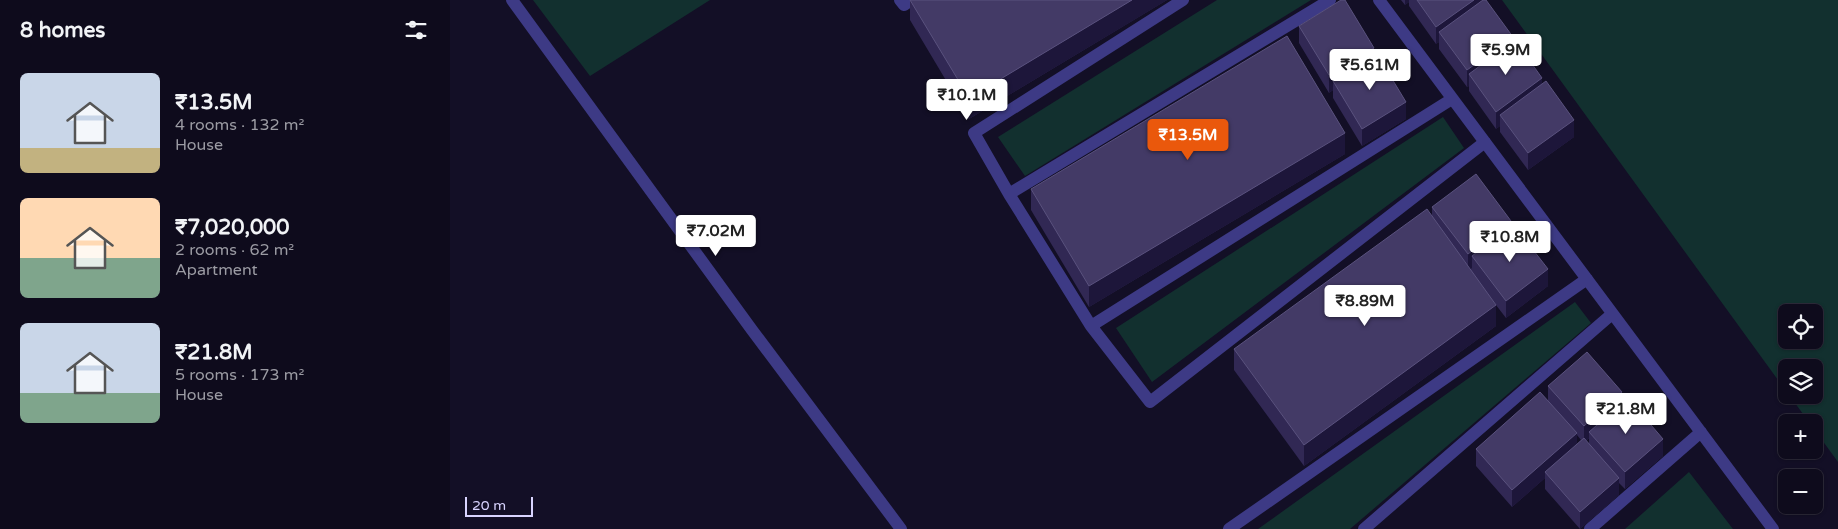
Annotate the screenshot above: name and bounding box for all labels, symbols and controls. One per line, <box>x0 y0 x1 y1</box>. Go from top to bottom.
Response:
icon: filters <box>402 16 430 44</box>
text: 8 homes <box>20 18 105 43</box>
pin: ₹5.9M <box>1471 34 1541 76</box>
text: ₹5.9M <box>1482 40 1530 60</box>
pin: ₹5.61M <box>1329 48 1411 91</box>
text: ₹5.61M <box>1341 55 1399 75</box>
pin: ₹10.1M <box>926 78 1008 121</box>
text: ₹10.1M <box>937 85 997 105</box>
text: ₹13.5M <box>175 90 253 115</box>
icon: home <box>60 93 120 153</box>
text: 4 rooms · 132 m² <box>175 115 304 135</box>
pin: ₹13.5M <box>1147 119 1229 161</box>
text: ₹13.5M <box>1158 125 1218 145</box>
text: House <box>175 135 223 155</box>
pin: ₹7.02M <box>675 214 757 257</box>
text: ₹7,020,000 <box>175 215 289 240</box>
icon: home <box>60 218 120 278</box>
pin: ₹10.8M <box>1469 220 1551 263</box>
text: ₹7.02M <box>687 221 745 241</box>
text: ₹10.8M <box>1480 227 1540 247</box>
text: 2 rooms · 62 m² <box>175 240 294 260</box>
text: Apartment <box>175 260 258 280</box>
pin: ₹8.89M <box>1324 284 1406 327</box>
text: ₹8.89M <box>1335 291 1395 311</box>
map controls <box>1778 304 1823 514</box>
button: locate <box>1778 304 1823 349</box>
text: ₹21.8M <box>175 340 253 365</box>
icon: home <box>60 343 120 403</box>
button: layers <box>1778 359 1823 404</box>
text: 5 rooms · 173 m² <box>175 365 304 385</box>
text: House <box>175 385 223 405</box>
pin: ₹21.8M <box>1585 392 1667 435</box>
text: ₹21.8M <box>1596 399 1656 419</box>
button: + <box>1778 414 1823 459</box>
button: − <box>1778 469 1823 514</box>
scale bar <box>465 494 532 517</box>
text: 20 m <box>472 497 506 514</box>

